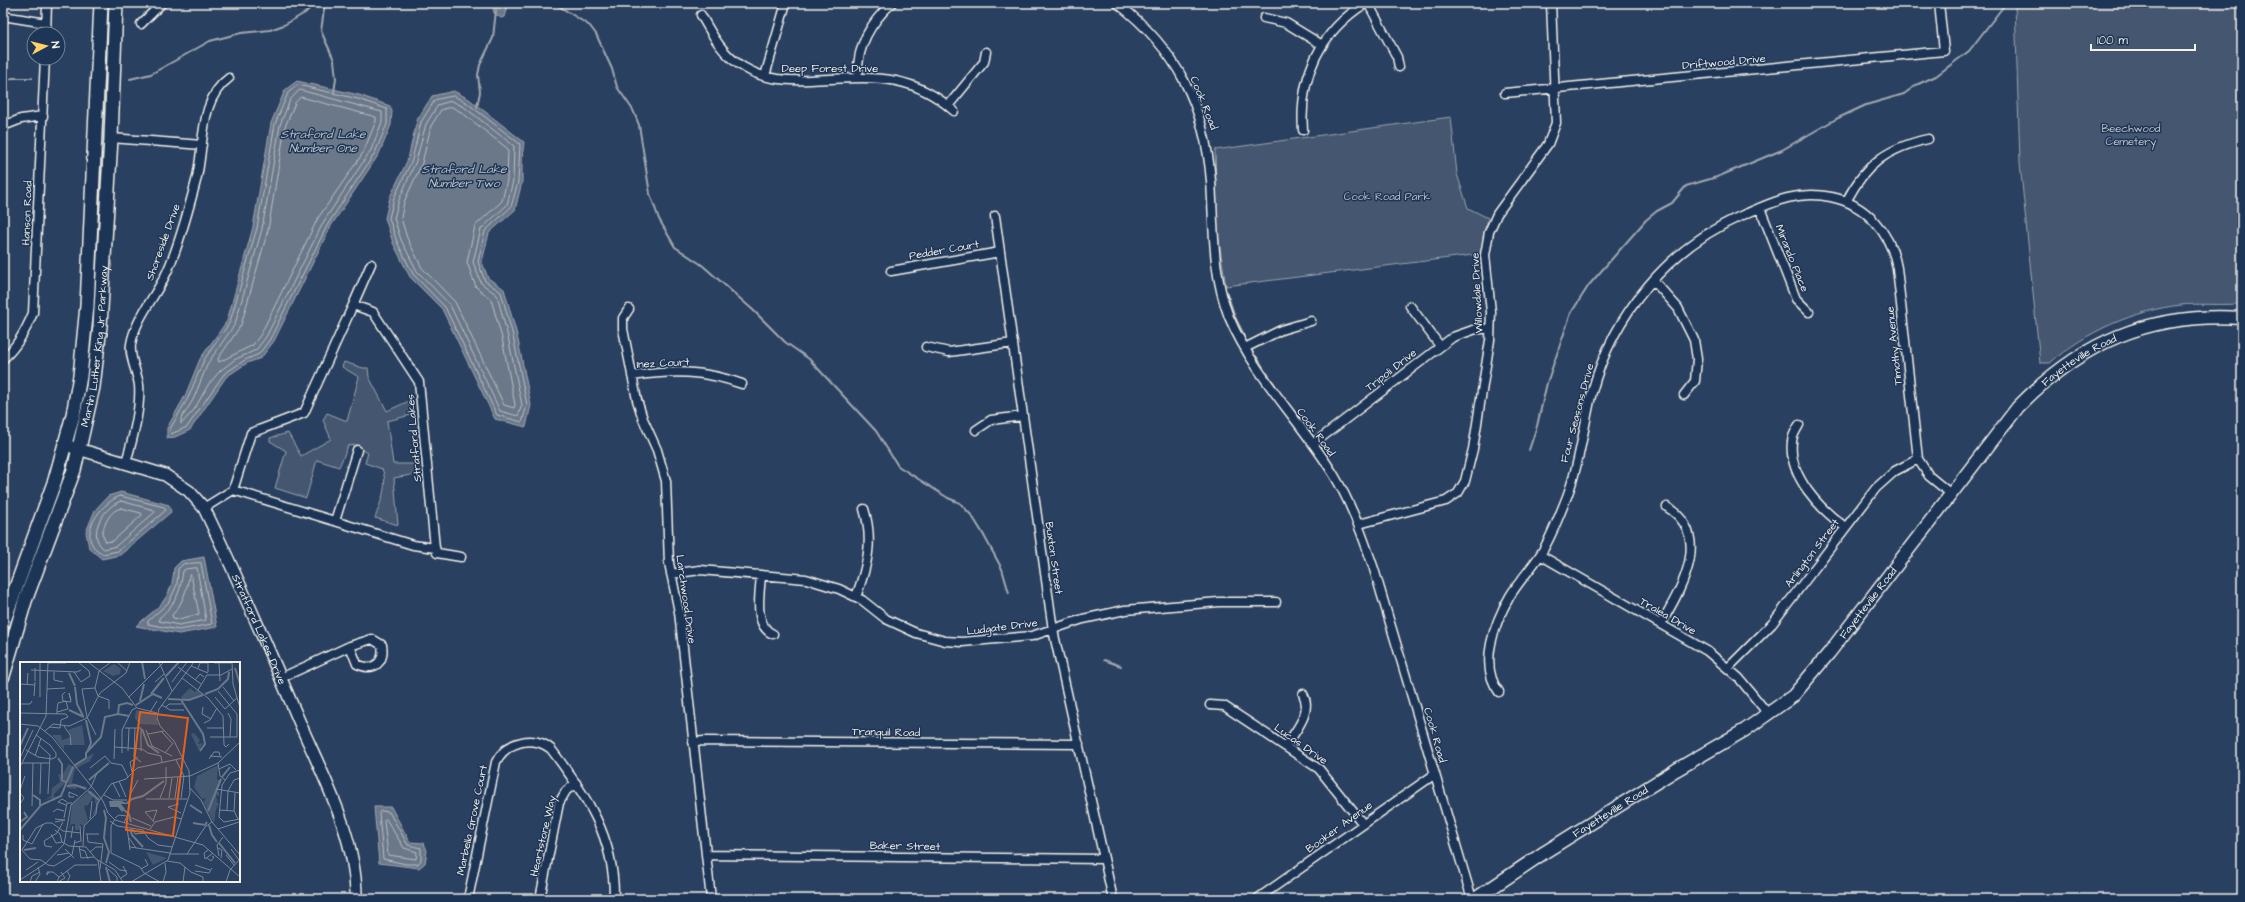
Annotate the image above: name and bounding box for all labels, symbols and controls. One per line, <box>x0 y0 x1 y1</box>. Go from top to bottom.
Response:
north arrow <box>26 26 66 66</box>
scale bar <box>2091 26 2195 52</box>
text: 100 m <box>2097 32 2128 49</box>
text: N <box>48 41 63 49</box>
street label: Driftwood Drive <box>1682 51 1766 73</box>
street label: Deep Forest Drive <box>782 61 878 76</box>
street label: Cook Road <box>1186 74 1222 132</box>
park label: Beechwood Cemetery <box>2101 121 2161 150</box>
water label: Straford Lake Number One <box>280 126 366 157</box>
water label: Straford Lake Number Two <box>421 161 507 192</box>
street label: Hanson Road <box>18 180 36 246</box>
park label: Cook Road Park <box>1344 189 1430 204</box>
street label: Shoreside Drive <box>142 202 184 282</box>
street label: Mirando Place <box>1772 222 1812 294</box>
street label: Pedder Court <box>908 236 981 264</box>
street label: Willowdale Drive <box>1467 252 1487 334</box>
street label: Martin Luther King Jr Parkway <box>77 265 112 428</box>
street label: Timothy Avenue <box>1882 306 1907 386</box>
street label: Fayetteville Road <box>2038 330 2119 389</box>
street label: Tripoli Drive <box>1362 345 1420 395</box>
street label: Inez Court <box>636 354 690 372</box>
street label: Four Seasons Drive <box>1557 362 1597 464</box>
street label: Stratford Lakes <box>403 393 425 482</box>
street label: Cook Road <box>1293 405 1339 460</box>
street label: Arlington Street <box>1781 515 1844 591</box>
street label: Buxton Street <box>1041 521 1067 596</box>
street label: Larchwood Drive <box>672 554 700 644</box>
street label: Fayetteville Road <box>1835 563 1900 642</box>
street label: Stratford Lakes Drive <box>228 572 290 687</box>
street label: Tralea Drive <box>1637 594 1699 638</box>
street label: Ludgate Drive <box>966 615 1039 640</box>
inset map <box>20 662 240 882</box>
street label: Cook Road <box>1420 706 1450 765</box>
street label: Lucas Drive <box>1271 720 1331 768</box>
street label: Tranquil Road <box>852 724 921 740</box>
street label: Marbella Grove Court <box>453 763 491 877</box>
street label: Fayetteville Road <box>1569 782 1651 841</box>
street label: Heartstone Way <box>526 794 561 878</box>
street label: Booker Avenue <box>1303 798 1375 856</box>
street label: Baker Street <box>870 838 941 854</box>

